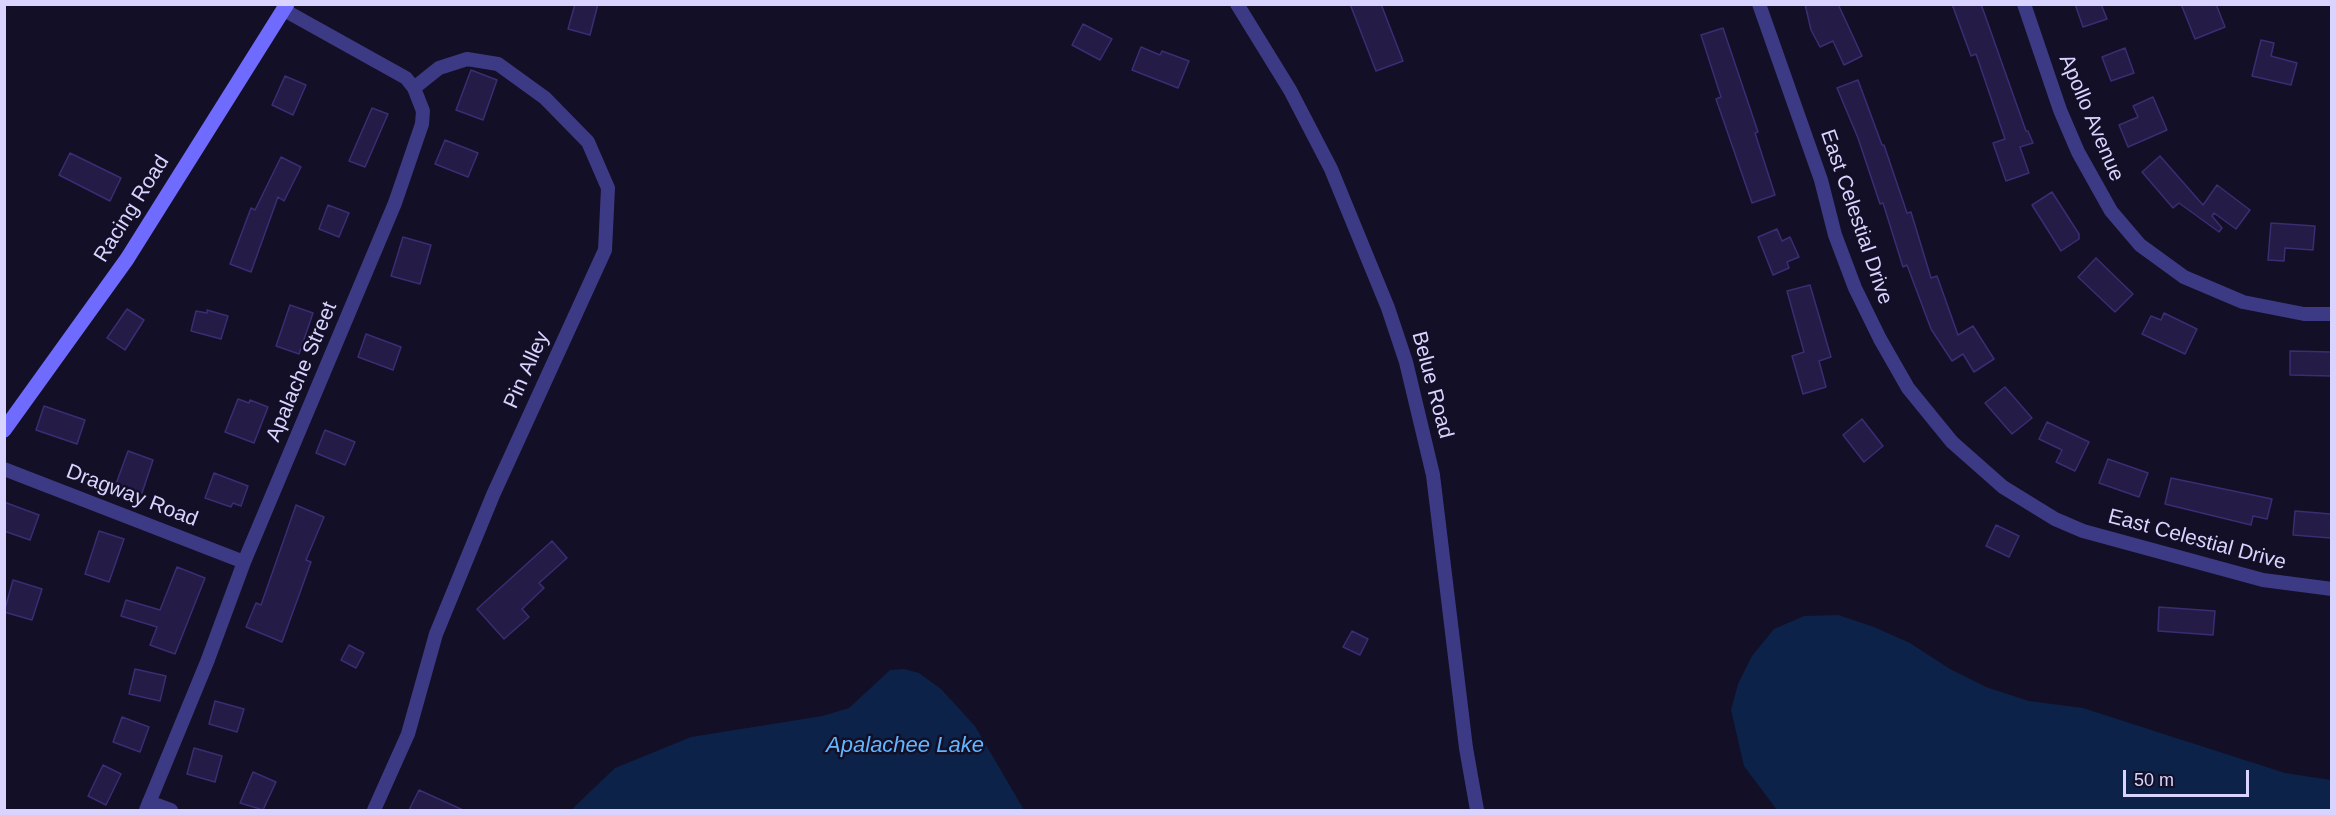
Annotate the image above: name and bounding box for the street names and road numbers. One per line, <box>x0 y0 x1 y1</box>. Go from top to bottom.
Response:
street label: Apollo Avenue <box>2053 51 2129 185</box>
street label: East Celestial Drive <box>1814 126 1898 308</box>
street label: Racing Road <box>89 151 175 267</box>
street label: Apalache Street <box>261 298 343 446</box>
street label: Pin Alley <box>499 328 555 412</box>
street label: Belue Road <box>1406 329 1458 441</box>
street label: Dragway Road <box>63 459 201 533</box>
street label: East Celestial Drive <box>2105 504 2289 576</box>

